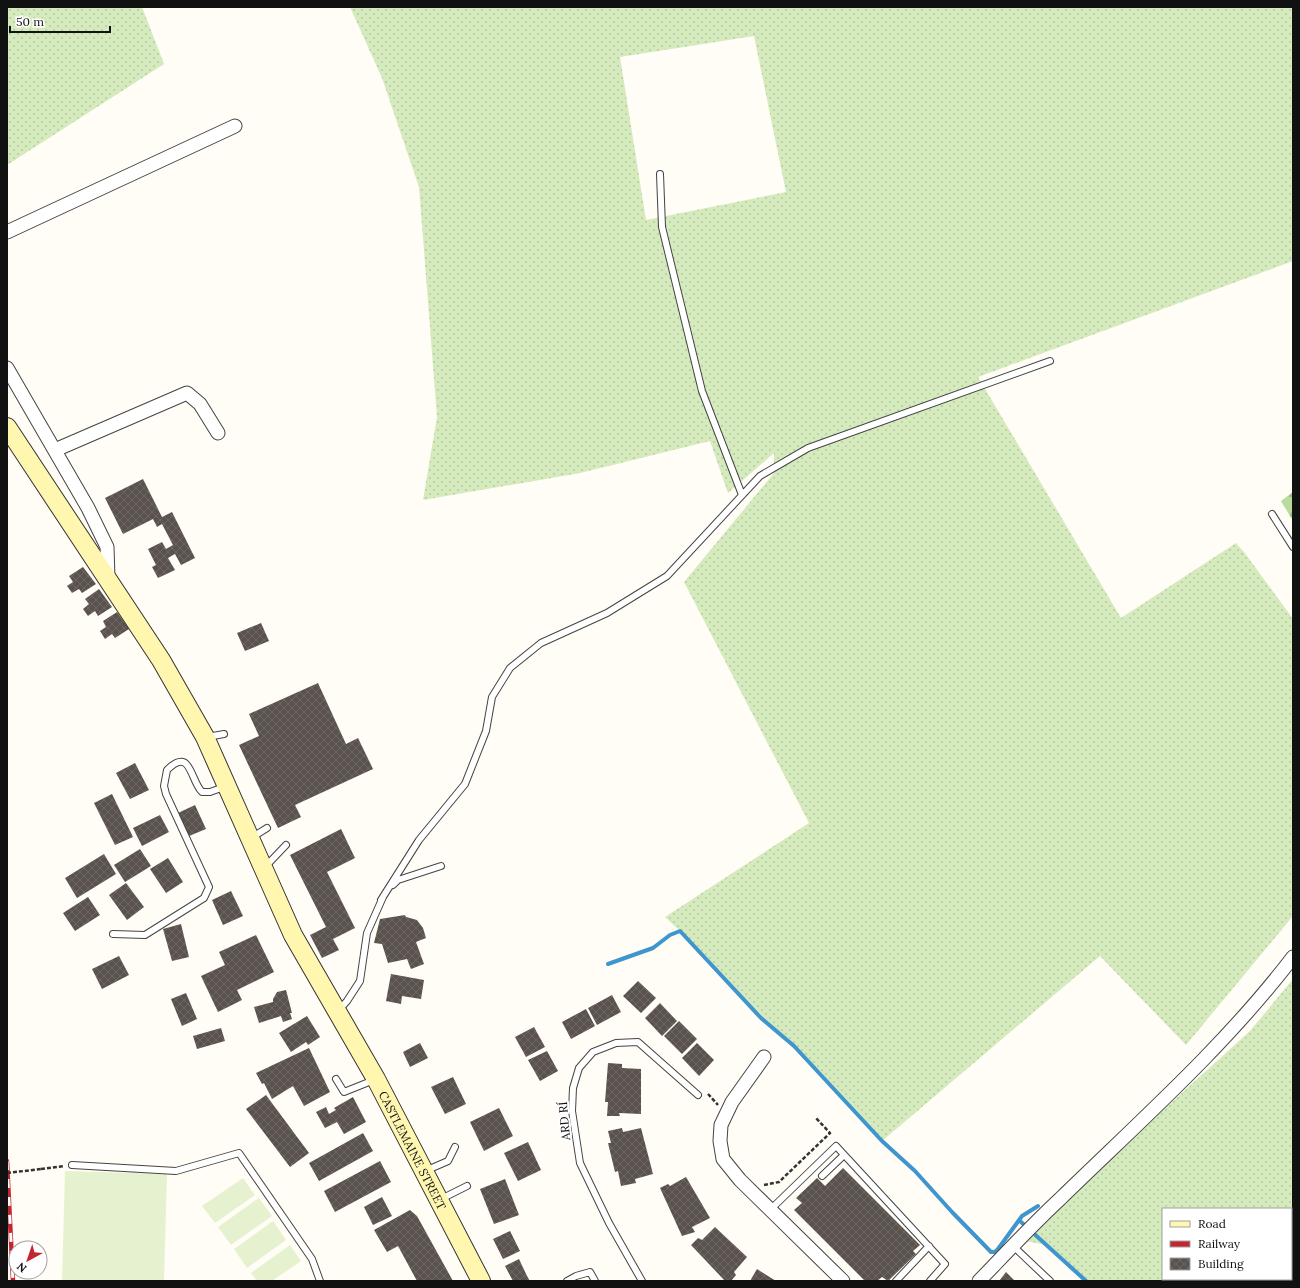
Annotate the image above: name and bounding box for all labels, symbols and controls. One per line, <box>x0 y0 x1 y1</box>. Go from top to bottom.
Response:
scale bar <box>10 8 110 34</box>
text: 50 m <box>16 14 44 29</box>
street label: CASTLEMAINE STREET <box>376 1088 450 1212</box>
street label: ARD RÍ <box>555 1101 573 1142</box>
legend <box>1162 1208 1292 1280</box>
text: Road <box>1198 1216 1226 1231</box>
text: Railway <box>1198 1236 1241 1251</box>
north arrow <box>8 1240 48 1280</box>
text: Building <box>1198 1256 1244 1271</box>
text: N <box>13 1259 29 1276</box>

